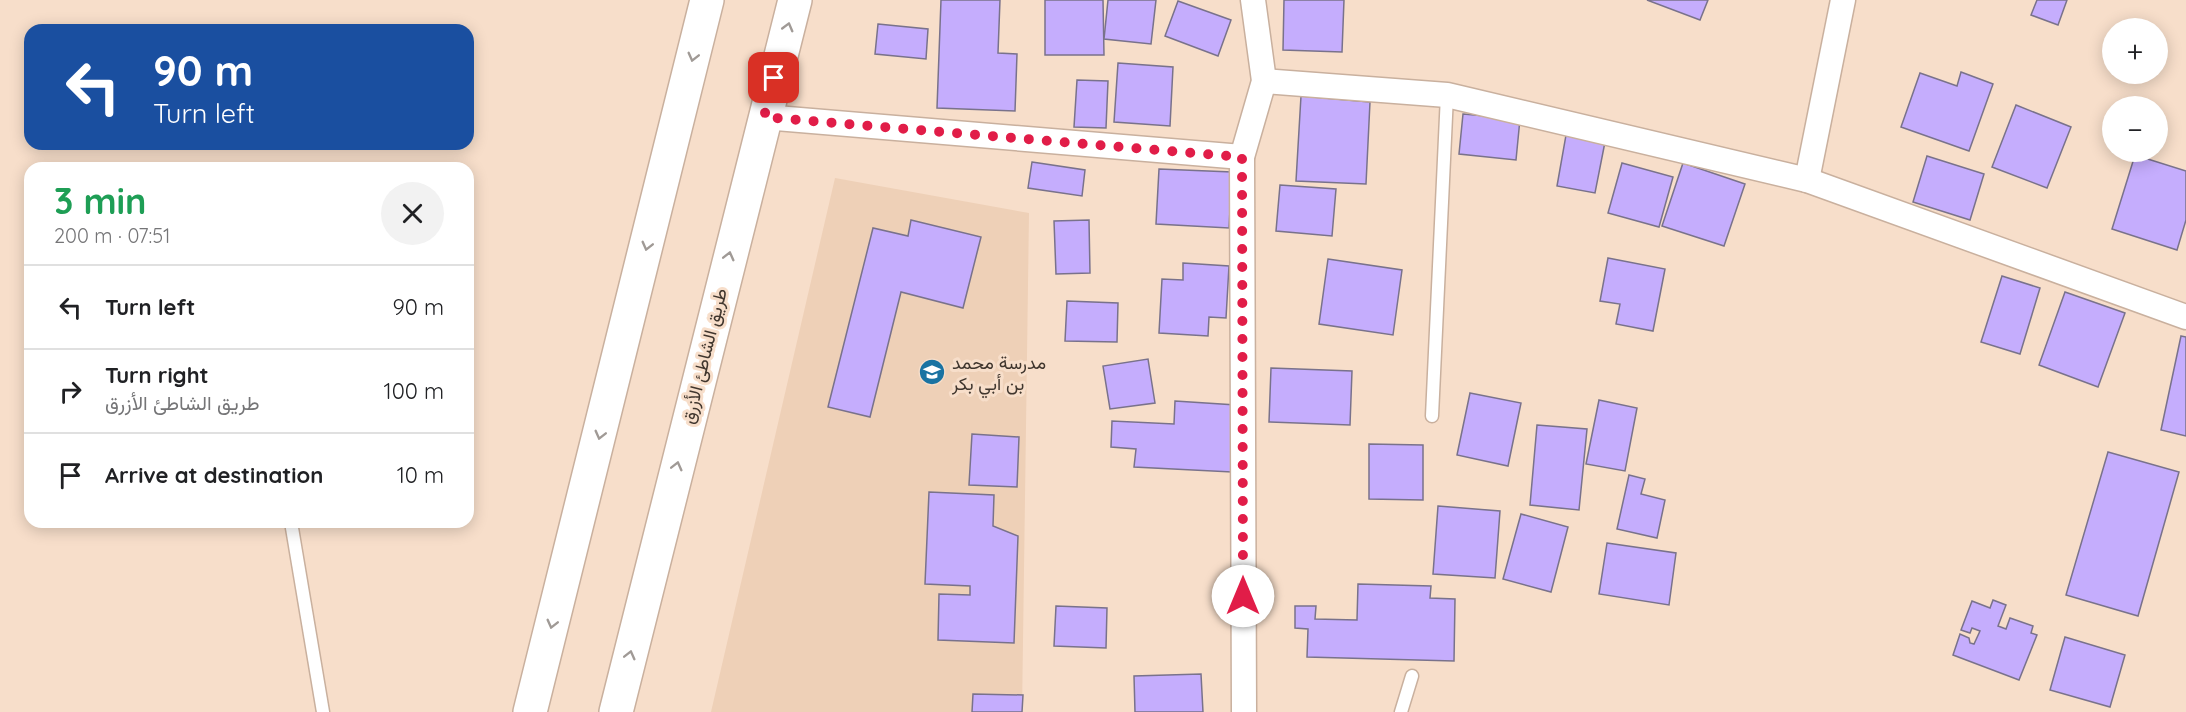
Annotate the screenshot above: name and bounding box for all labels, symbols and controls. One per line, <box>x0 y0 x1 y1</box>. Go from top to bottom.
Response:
map controls <box>2102 18 2168 162</box>
button: + <box>2102 18 2168 84</box>
one-way arrow <box>780 22 793 32</box>
text: 90 m <box>153 44 253 97</box>
icon: left <box>54 48 132 126</box>
one-way arrow <box>688 52 701 62</box>
pin <box>748 52 799 103</box>
icon: arrive <box>757 61 790 94</box>
text: Turn left <box>153 96 255 130</box>
button: − <box>2102 96 2168 162</box>
text: 3 min <box>54 178 147 223</box>
button: close <box>381 182 444 245</box>
text: 200 m · 07:51 <box>54 223 171 248</box>
one-way arrow <box>641 241 654 251</box>
one-way arrow <box>722 252 735 262</box>
street label: طريق الشاطئ الأزرق <box>676 286 732 426</box>
icon: left <box>54 291 87 324</box>
text: Turn left <box>105 293 195 321</box>
text: 90 m <box>393 293 444 321</box>
place label: مدرسة محمد بن أبي بكر <box>951 351 1046 399</box>
school or university icon: مدرسة محمد بن أبي بكر <box>917 357 947 387</box>
text: Turn right <box>105 361 209 389</box>
icon: right <box>54 375 87 408</box>
text: 100 m <box>384 377 444 405</box>
text: طريق الشاطئ الأزرق <box>105 390 260 415</box>
one-way arrow <box>594 430 607 440</box>
icon: arrive <box>54 459 87 492</box>
text: Arrive at destination <box>105 461 323 489</box>
text: 10 m <box>397 461 444 489</box>
one-way arrow <box>669 461 682 471</box>
position arrow <box>1211 564 1275 628</box>
one-way arrow <box>546 619 559 629</box>
one-way arrow <box>622 650 635 660</box>

